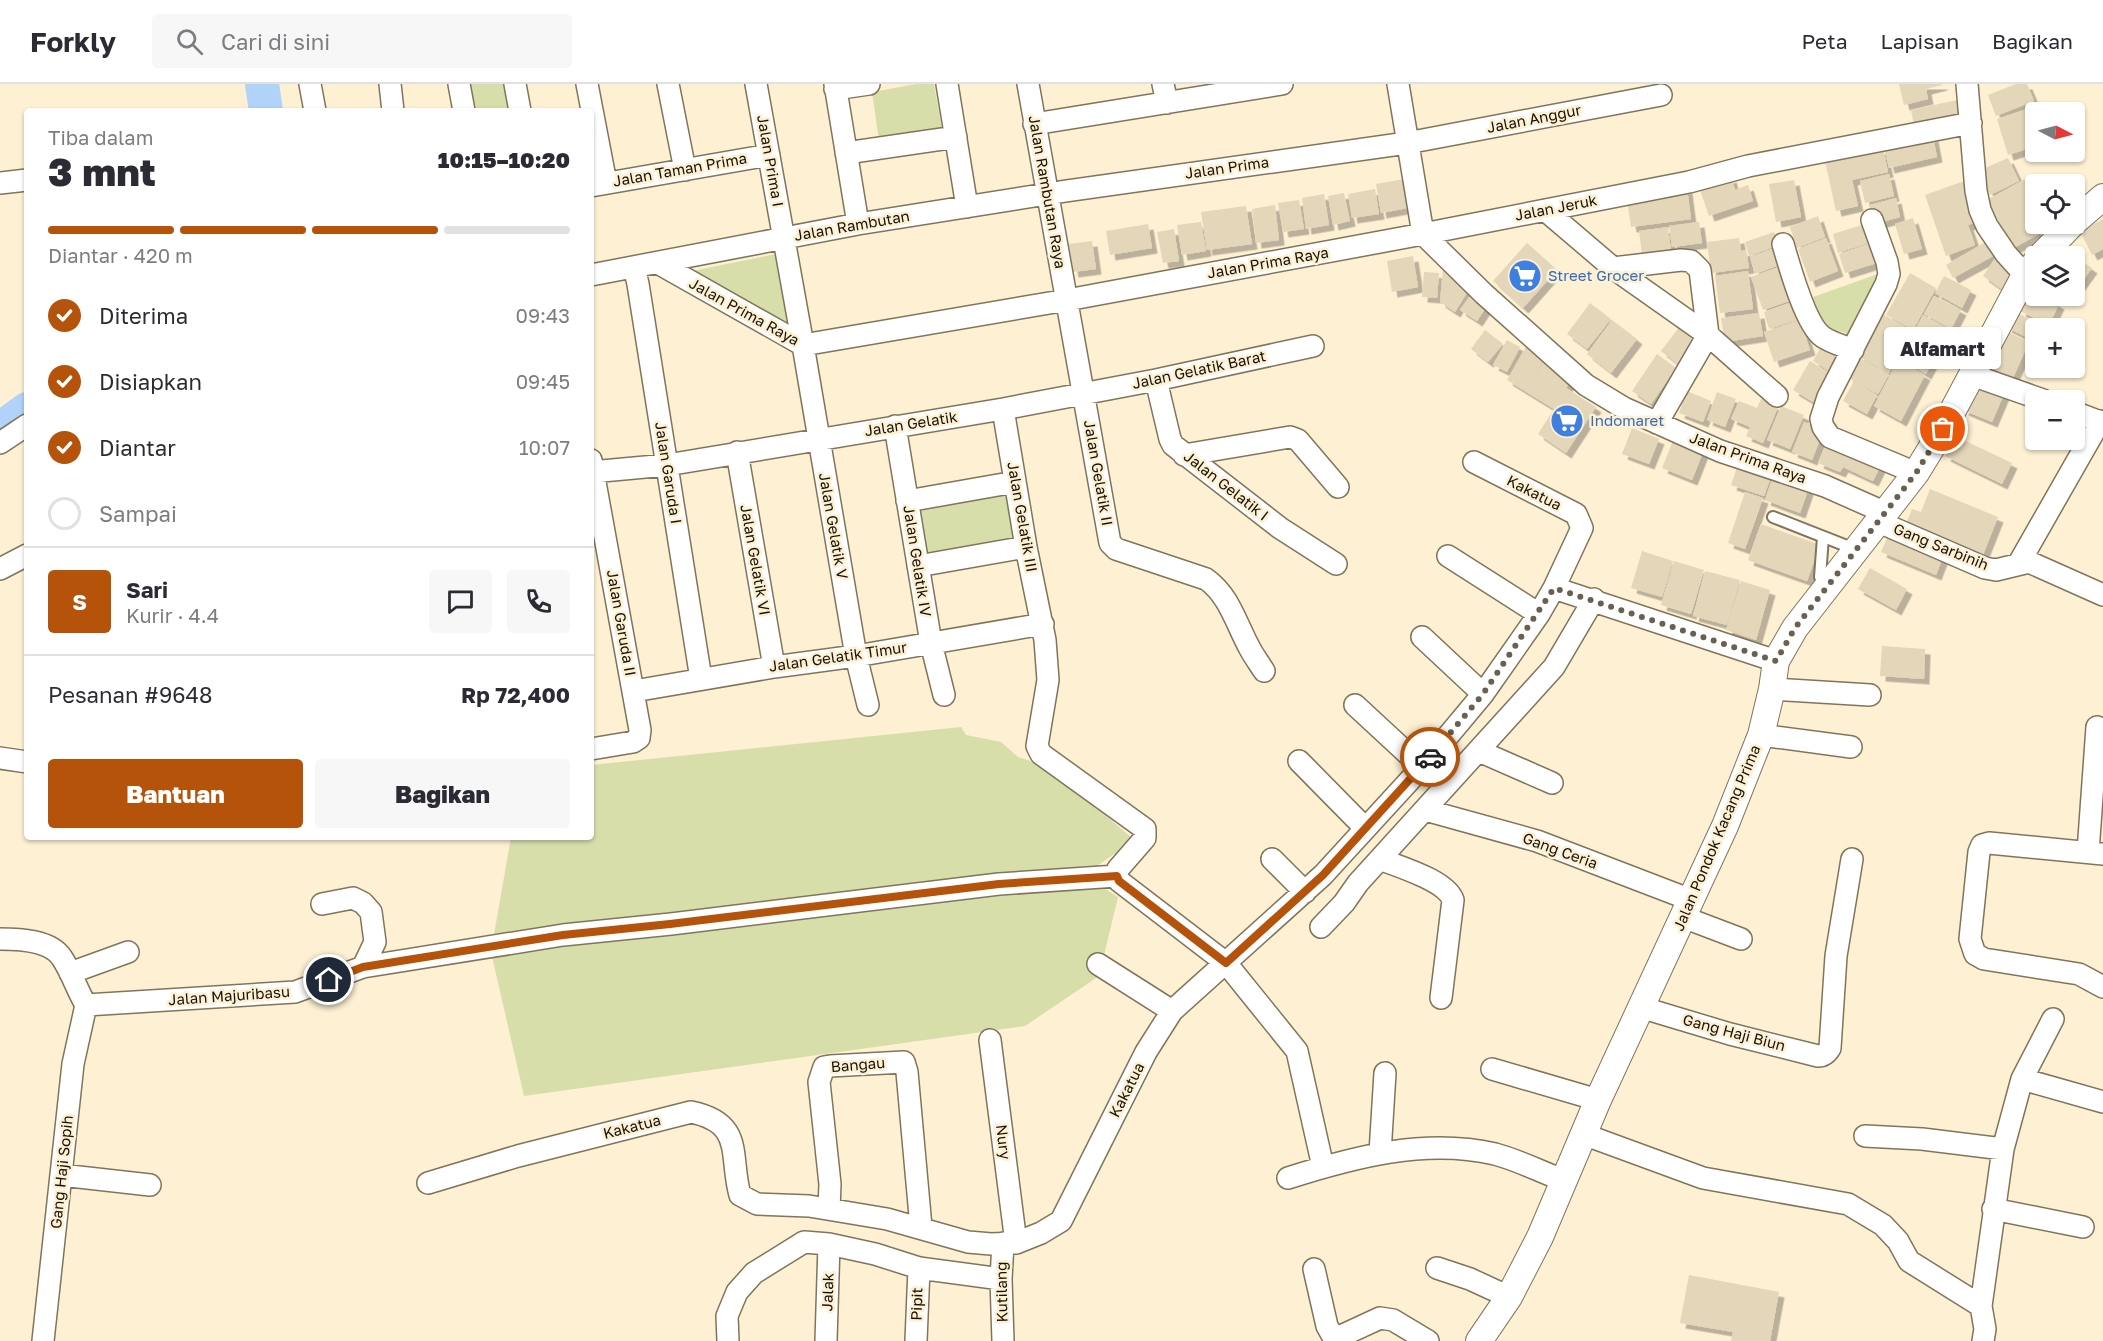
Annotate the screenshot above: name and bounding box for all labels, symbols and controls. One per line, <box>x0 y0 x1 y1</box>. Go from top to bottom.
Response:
search box <box>152 14 572 68</box>
text: Forkly <box>30 25 116 58</box>
icon: search <box>173 25 206 58</box>
text: Cari di sini <box>221 28 330 55</box>
text: Peta <box>1802 28 1848 54</box>
text: Lapisan <box>1881 28 1959 54</box>
text: Bagikan <box>1992 28 2073 54</box>
street label: Jalan Anggur <box>1485 100 1583 136</box>
north arrow <box>2025 102 2085 162</box>
map controls <box>2025 102 2085 450</box>
street label: Jalan Prima I <box>754 113 788 208</box>
street label: Jalan Rambutan Raya <box>1026 114 1070 270</box>
text: Tiba dalam <box>48 125 153 149</box>
text: 10:15–10:20 <box>438 146 570 173</box>
text: 3 mnt <box>48 148 156 195</box>
street label: Jalan Taman Prima <box>611 148 748 190</box>
street label: Jalan Prima <box>1184 152 1270 182</box>
button: locate <box>2025 174 2085 234</box>
street label: Jalan Jeruk <box>1513 190 1599 224</box>
street label: Jalan Rambutan <box>793 206 911 244</box>
street label: Jalan Prima Raya <box>1206 242 1330 282</box>
text: Diantar · 420 m <box>48 243 193 267</box>
button: layers <box>2025 246 2085 306</box>
supermarket icon: Street Grocer <box>1507 258 1543 294</box>
place label: Street Grocer <box>1548 266 1644 284</box>
street label: Jalan Prima Raya <box>686 273 803 349</box>
icon: check <box>48 299 81 332</box>
text: Diterima <box>99 302 188 329</box>
text: 09:43 <box>516 303 570 327</box>
button: + <box>2025 318 2085 378</box>
callout: Alfamart <box>1884 327 2002 369</box>
text: Alfamart <box>1900 336 1985 360</box>
street label: Jalan Gelatik Barat <box>1130 346 1267 392</box>
icon: check <box>48 365 81 398</box>
text: Disiapkan <box>99 368 202 395</box>
text: 09:45 <box>516 369 570 393</box>
button: − <box>2025 390 2085 450</box>
supermarket icon: Indomaret <box>1549 403 1585 439</box>
pin <box>1917 403 1968 454</box>
street label: Jalan Gelatik <box>863 407 959 439</box>
place label: Indomaret <box>1590 411 1664 429</box>
icon: bag <box>1926 412 1959 445</box>
street label: Jalan Gelatik II <box>1081 419 1117 527</box>
street label: Jalan Garuda I <box>652 420 686 525</box>
street label: Jalan Prima Raya <box>1688 428 1809 487</box>
icon: check <box>48 431 81 464</box>
text: Diantar <box>99 434 176 461</box>
text: 10:07 <box>519 435 570 459</box>
street label: Jalan Gelatik I <box>1181 447 1273 524</box>
street label: Jalan Gelatik III <box>1004 460 1042 573</box>
street label: Jalan Gelatik V <box>816 471 852 580</box>
street label: Kakatua <box>1504 471 1565 513</box>
text: Sampai <box>99 500 177 527</box>
street label: Jalan Gelatik VI <box>737 503 775 617</box>
street label: Jalan Gelatik IV <box>900 504 936 618</box>
street label: Gang Sarbinih <box>1891 519 1992 573</box>
street label: Jalan Garuda II <box>604 568 640 678</box>
button: chat <box>429 570 492 633</box>
button: phone <box>507 570 570 633</box>
text: Sari <box>126 576 168 603</box>
text: S <box>72 588 87 615</box>
text: Kurir · 4.4 <box>126 603 219 627</box>
street label: Jalan Gelatik Timur <box>768 637 908 675</box>
text: Pesanan #9648 <box>48 681 212 708</box>
text: Rp 72,400 <box>461 681 570 708</box>
courier <box>1400 727 1460 787</box>
icon: car <box>1414 741 1447 774</box>
street label: Jalan Pondok Kacang Prima <box>1669 742 1764 933</box>
button: Bantuan <box>48 759 303 828</box>
button: Bagikan <box>315 759 570 828</box>
street label: Gang Ceria <box>1520 828 1600 872</box>
pin <box>303 954 354 1005</box>
icon: home <box>312 963 345 996</box>
street label: Jalan Majuribasu <box>167 982 290 1008</box>
street label: Gang Haji Biun <box>1681 1010 1787 1054</box>
street label: Bangau <box>830 1053 886 1075</box>
street label: Kakatua <box>1105 1059 1147 1120</box>
street label: Kakatua <box>601 1110 663 1142</box>
street label: Gang Haji Sopih <box>46 1114 76 1230</box>
street label: Nury <box>993 1123 1015 1161</box>
street label: Kutilang <box>991 1261 1011 1323</box>
street label: Jalak <box>817 1272 837 1312</box>
street label: Pipit <box>906 1287 926 1321</box>

